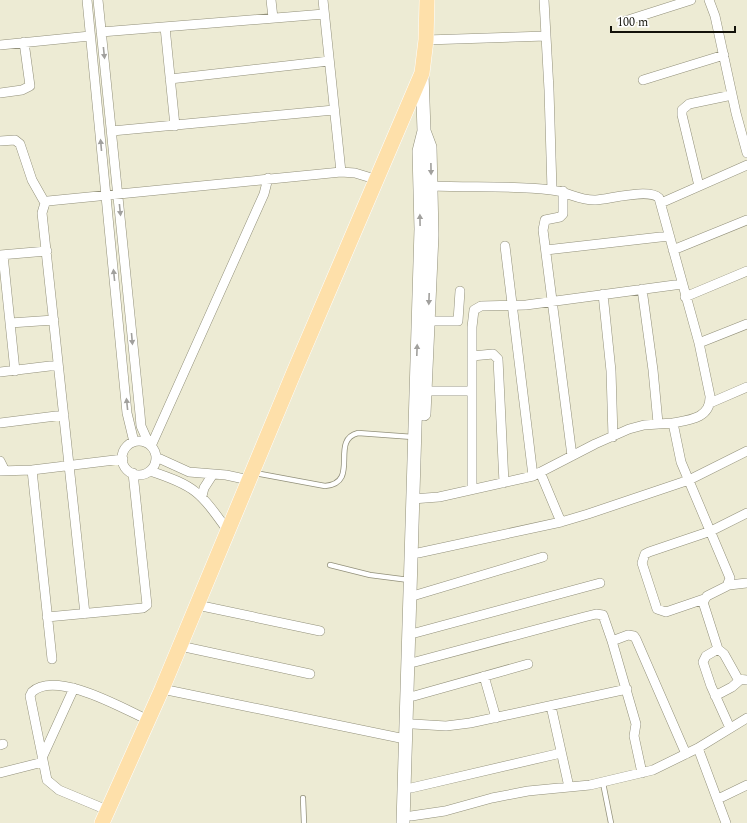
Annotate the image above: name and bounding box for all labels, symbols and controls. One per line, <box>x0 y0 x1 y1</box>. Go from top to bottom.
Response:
scale bar <box>611 8 735 34</box>
text: 100 m <box>617 13 648 32</box>
one-way arrow <box>100 47 107 59</box>
one-way arrow <box>97 139 104 151</box>
one-way arrow <box>428 163 434 176</box>
one-way arrow <box>116 204 123 216</box>
one-way arrow <box>417 214 424 226</box>
one-way arrow <box>110 269 117 281</box>
one-way arrow <box>426 293 432 306</box>
one-way arrow <box>129 333 136 345</box>
one-way arrow <box>414 343 420 356</box>
one-way arrow <box>123 398 130 410</box>

